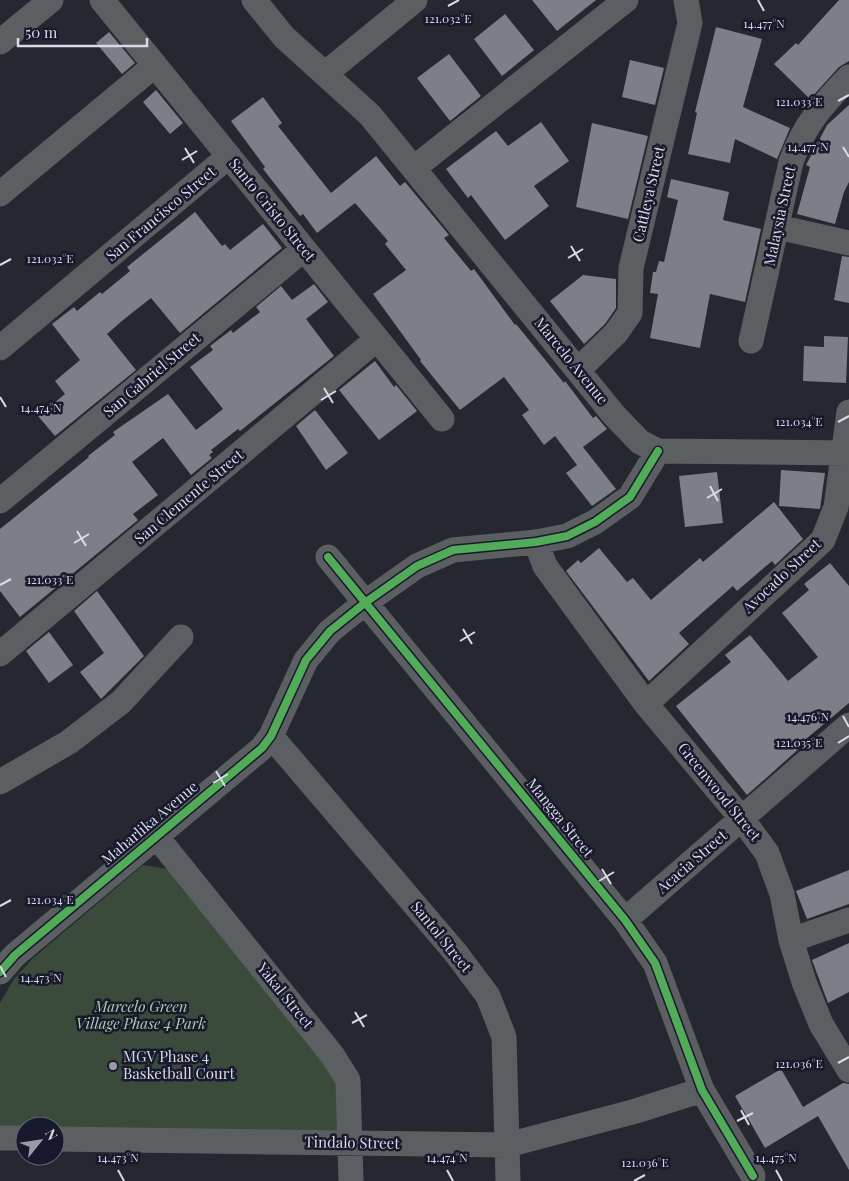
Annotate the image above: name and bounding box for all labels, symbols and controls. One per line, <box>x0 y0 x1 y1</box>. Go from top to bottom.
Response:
text: 121.032°E <box>424 10 472 26</box>
scale bar <box>18 15 146 47</box>
text: 14.477°N <box>743 15 785 31</box>
text: 50 m <box>25 22 58 42</box>
text: 121.033°E <box>776 93 822 109</box>
text: 14.477°N <box>787 138 829 154</box>
street label: Cattleya Street <box>627 143 669 244</box>
street label: Santo Cristo Street <box>225 154 321 266</box>
street label: San Francisco Street <box>101 161 220 265</box>
street label: Malaysia Street <box>759 163 800 268</box>
text: 121.032°E <box>26 250 74 266</box>
street label: Marcelo Avenue <box>530 313 613 408</box>
street label: San Gabriel Street <box>98 327 205 421</box>
text: 14.474°N <box>20 399 62 415</box>
text: 121.034°E <box>775 413 823 429</box>
street label: San Clemente Street <box>129 444 248 548</box>
street label: Avocado Street <box>737 533 825 618</box>
text: 121.033°E <box>27 571 73 587</box>
text: 14.476°N <box>787 708 830 724</box>
text: 121.035°E <box>776 734 822 750</box>
street label: Greenwood Street <box>674 738 766 845</box>
street label: Mangga Street <box>523 774 599 862</box>
street label: Maharlika Avenue <box>97 776 202 868</box>
street label: Acacia Street <box>651 825 731 898</box>
text: 121.034°E <box>26 891 74 907</box>
street label: Santol Street <box>407 897 477 977</box>
street label: Yakal Street <box>252 958 319 1033</box>
text: 14.473°N <box>20 969 62 985</box>
park label: Marcelo Green Village Phase 4 Park <box>76 996 206 1033</box>
place label: MGV Phase 4 Basketball Court <box>123 1046 235 1083</box>
text: 121.036°E <box>775 1055 823 1071</box>
marker: MGV Phase 4 Basketball Court <box>107 1060 119 1072</box>
north arrow <box>15 1116 65 1166</box>
text: N <box>41 1125 62 1143</box>
street label: Tindalo Street <box>304 1131 400 1153</box>
text: 14.473°N <box>97 1149 139 1165</box>
text: 14.474°N <box>426 1149 468 1165</box>
text: 14.475°N <box>755 1149 797 1165</box>
text: 121.036°E <box>621 1154 669 1170</box>

